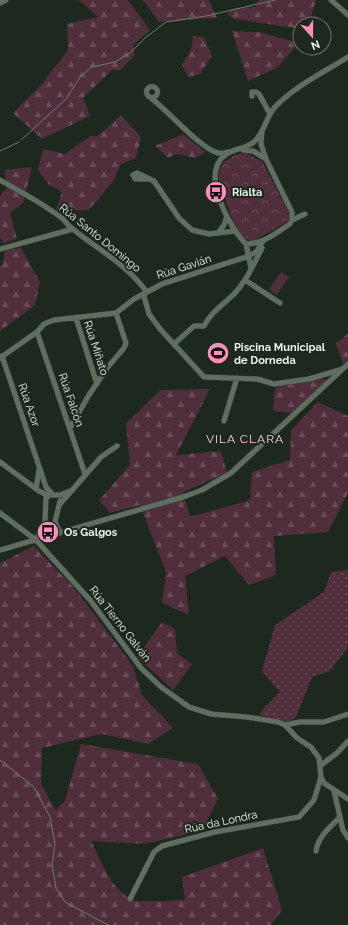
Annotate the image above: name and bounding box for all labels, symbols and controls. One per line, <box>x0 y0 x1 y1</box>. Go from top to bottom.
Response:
north arrow <box>292 16 332 56</box>
text: N <box>309 37 322 52</box>
bus stop icon: Rialta <box>203 179 229 205</box>
place label: Rialta <box>232 186 262 199</box>
street label: Rúa Santo Domingo <box>57 201 144 275</box>
street label: Rúa Gavián <box>155 252 213 282</box>
street label: Rúa Miñato <box>81 319 111 378</box>
sports icon: Piscina Municipal de Dorneda <box>205 340 231 366</box>
place label: Piscina Municipal de Dorneda <box>234 341 326 367</box>
street label: Rúa Falcón <box>56 371 86 429</box>
street label: Rúa Azor <box>15 381 43 429</box>
district label: VILA CLARA <box>206 432 284 446</box>
bus stop icon: Os Galgos <box>35 519 61 545</box>
place label: Os Galgos <box>64 526 118 539</box>
street label: Rúa Tierno Galván <box>87 584 153 664</box>
street label: Rúa da Londra <box>183 808 259 836</box>

